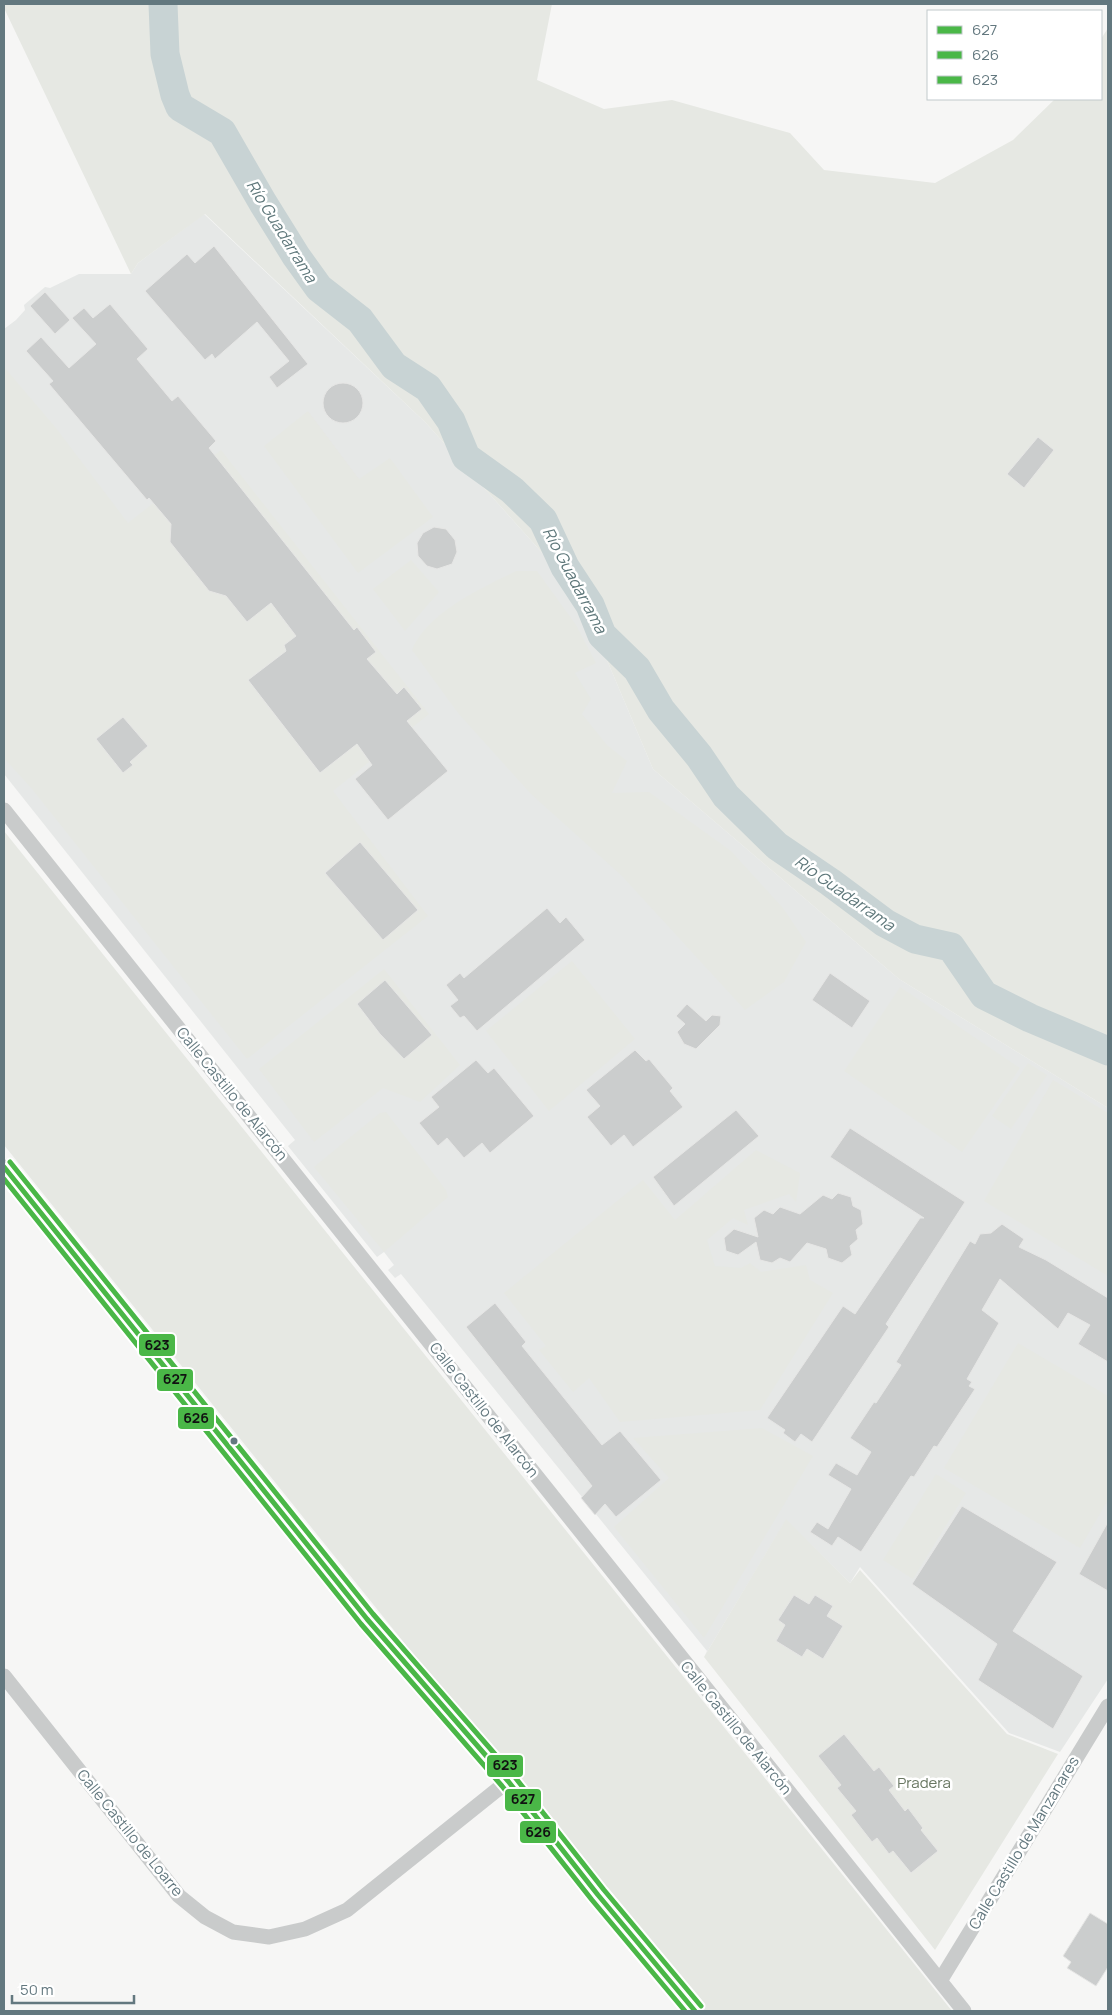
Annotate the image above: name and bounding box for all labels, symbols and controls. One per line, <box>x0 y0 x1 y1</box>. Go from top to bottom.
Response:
legend <box>927 10 1102 100</box>
text: 627 <box>972 19 997 40</box>
text: 626 <box>972 44 999 65</box>
text: 623 <box>972 69 998 90</box>
water label: Río Guadarrama <box>242 176 323 287</box>
water label: Río Guadarrama <box>538 523 613 638</box>
water label: Río Guadarrama <box>791 850 900 936</box>
street label: Calle Castillo de Alarcón <box>172 1022 293 1165</box>
line badge: 623 <box>138 1333 176 1357</box>
text: 623 <box>144 1335 170 1354</box>
street label: Calle Castillo de Alarcón <box>425 1338 544 1482</box>
line badge: 627 <box>156 1368 194 1392</box>
text: 627 <box>163 1369 187 1388</box>
line badge: 626 <box>177 1406 215 1430</box>
text: 626 <box>183 1408 209 1427</box>
unlabelled marker <box>229 1436 239 1446</box>
street label: Calle Castillo de Alarcón <box>676 1656 797 1799</box>
street label: Calle Castillo de Manzanares <box>963 1752 1084 1933</box>
line badge: 623 <box>486 1754 524 1778</box>
text: 623 <box>492 1755 518 1774</box>
street label: Calle Castillo de Loarre <box>72 1765 188 1901</box>
park label: Pradera <box>897 1772 951 1793</box>
line badge: 627 <box>504 1788 542 1812</box>
text: 627 <box>511 1789 535 1808</box>
line badge: 626 <box>519 1820 557 1844</box>
text: 626 <box>525 1822 551 1841</box>
scale bar <box>12 1972 135 2004</box>
text: 50 m <box>20 1979 54 2000</box>

